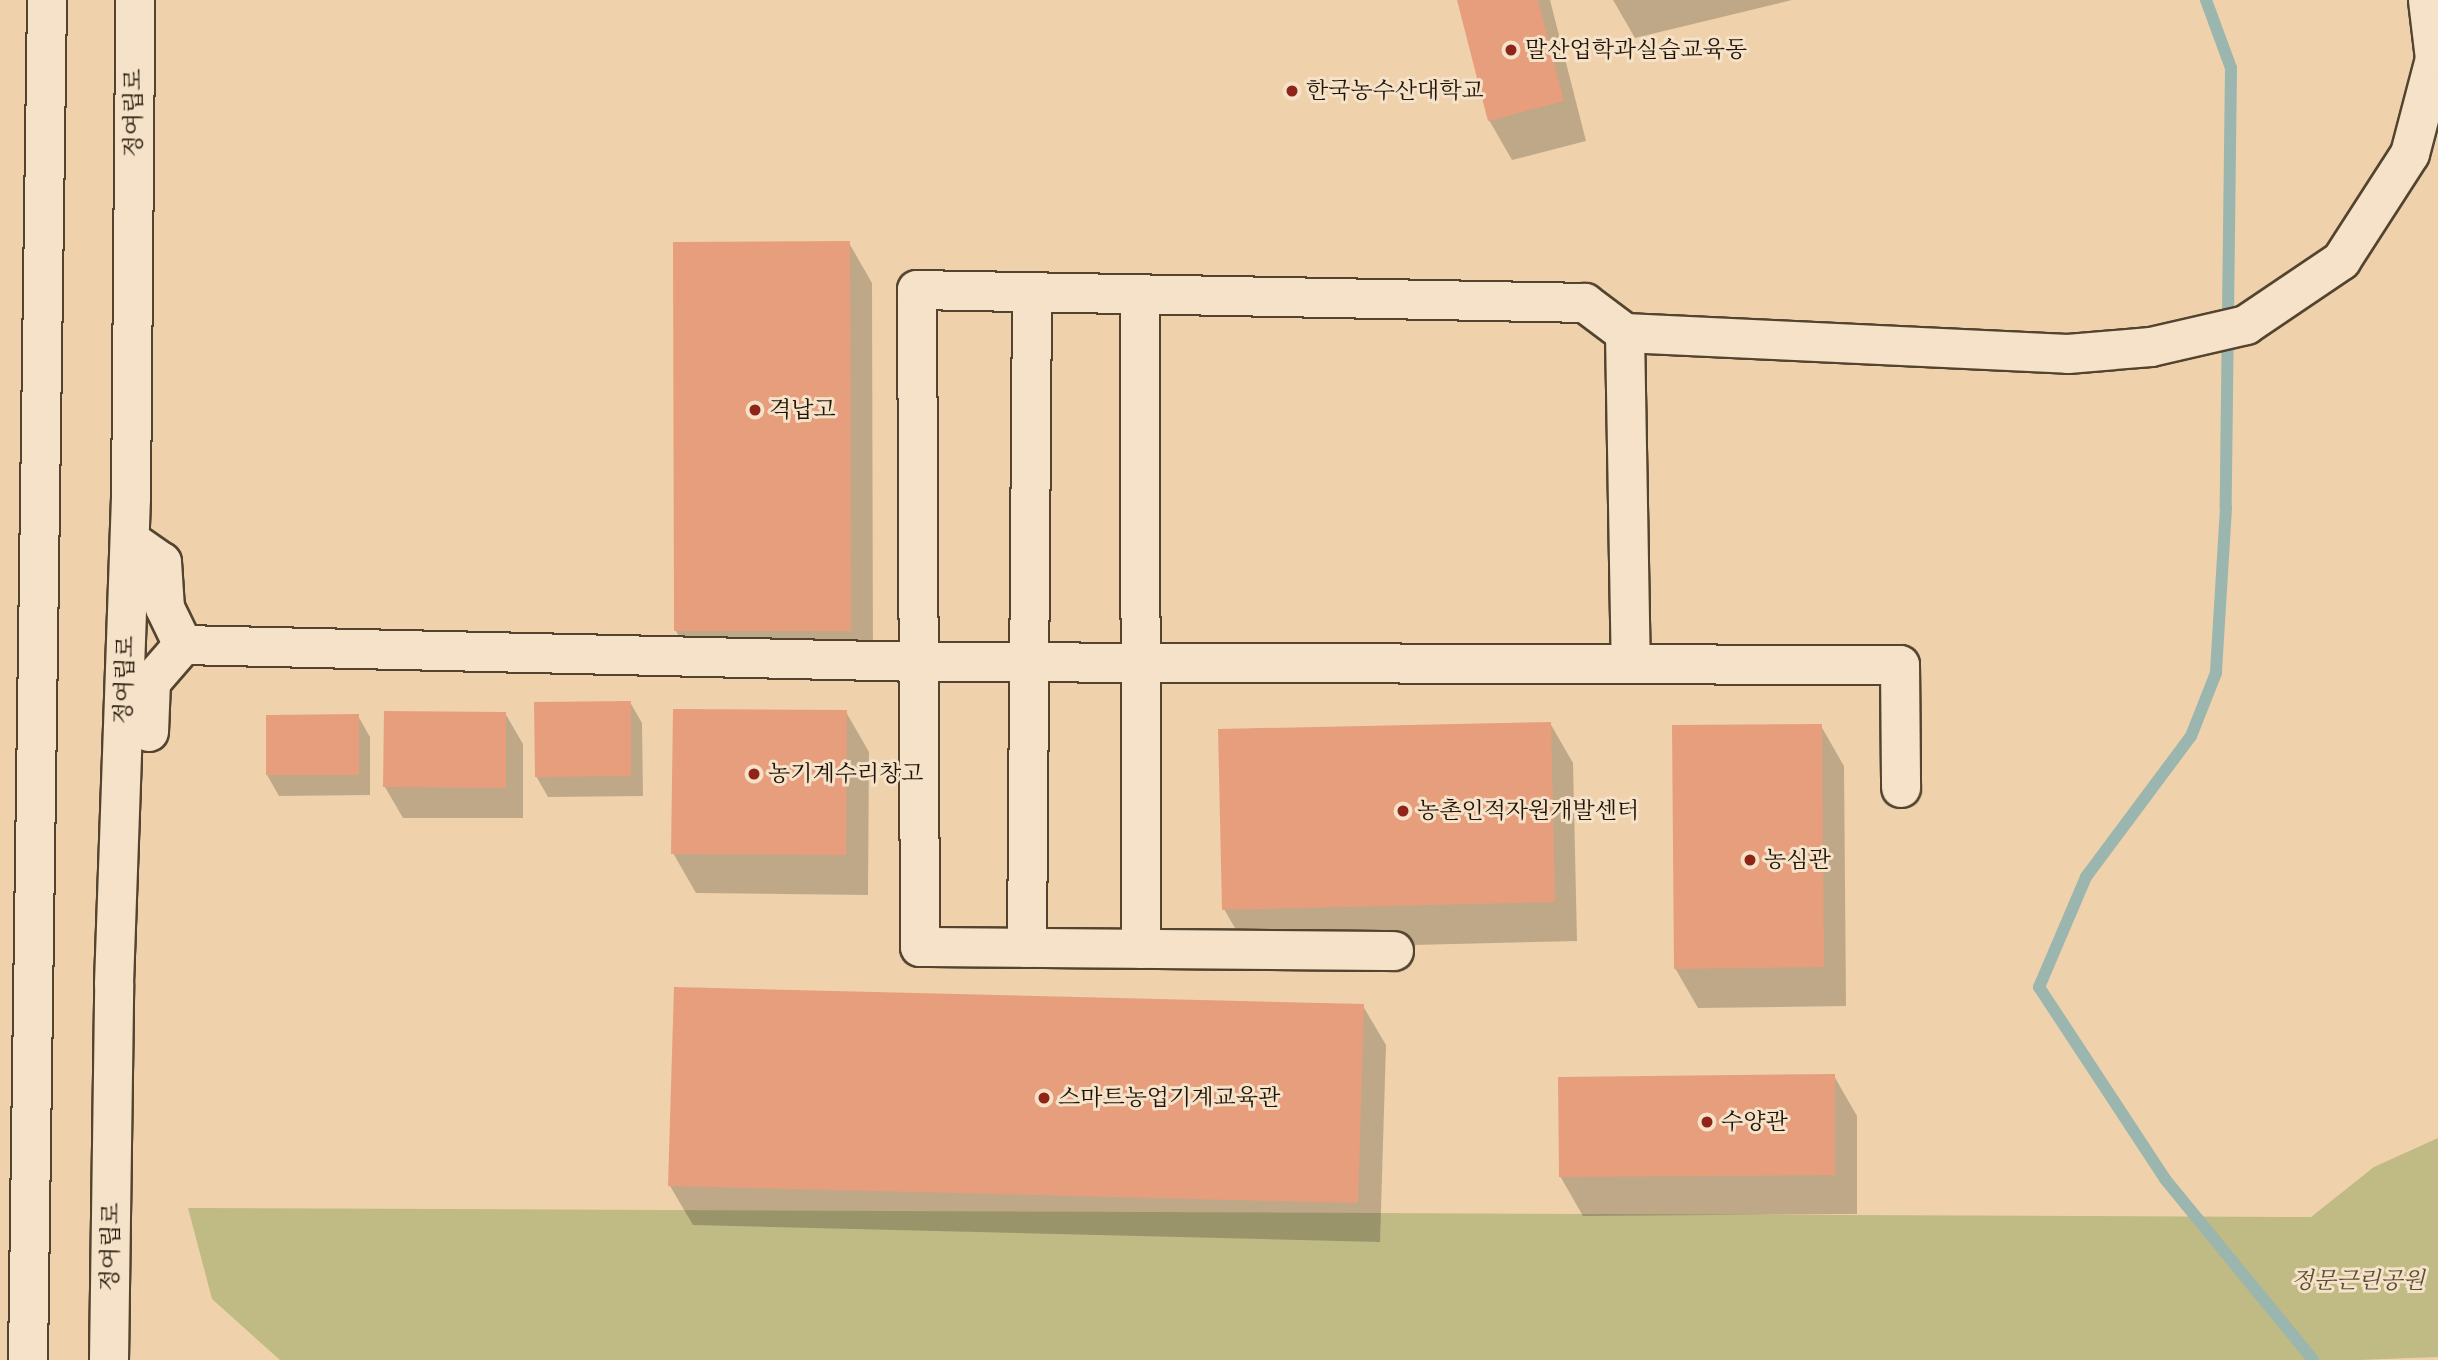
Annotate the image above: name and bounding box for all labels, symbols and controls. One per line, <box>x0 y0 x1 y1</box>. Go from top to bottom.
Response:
place label: 말산업학과실습교육동 <box>1525 36 1747 64</box>
marker: 말산업학과실습교육동 <box>1503 42 1519 58</box>
street label: 정여립로 <box>120 69 148 157</box>
place label: 한국농수산대학교 <box>1306 77 1484 105</box>
marker: 한국농수산대학교 <box>1284 83 1300 99</box>
place label: 격납고 <box>769 396 836 424</box>
marker: 격납고 <box>747 402 763 418</box>
street label: 정여립로 <box>110 635 140 725</box>
place label: 농기계수리창고 <box>768 760 924 788</box>
marker: 농기계수리창고 <box>746 766 762 782</box>
place label: 농촌인적자원개발센터 <box>1417 797 1639 825</box>
marker: 농촌인적자원개발센터 <box>1395 803 1411 819</box>
place label: 농심관 <box>1764 846 1831 874</box>
marker: 농심관 <box>1742 852 1758 868</box>
place label: 스마트농업기계교육관 <box>1058 1084 1280 1112</box>
marker: 스마트농업기계교육관 <box>1036 1090 1052 1106</box>
place label: 수양관 <box>1721 1108 1788 1136</box>
marker: 수양관 <box>1699 1114 1715 1130</box>
street label: 정여립로 <box>96 1202 126 1292</box>
park label: 정문근린공원 <box>2291 1267 2425 1295</box>

